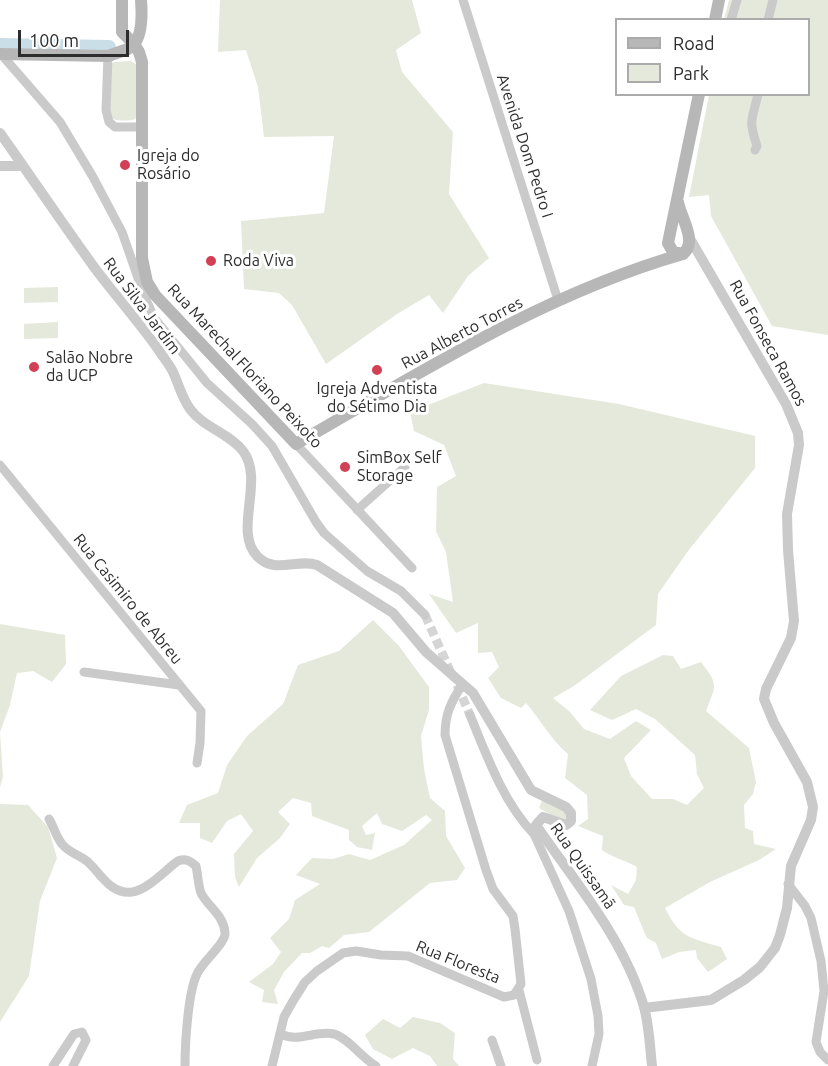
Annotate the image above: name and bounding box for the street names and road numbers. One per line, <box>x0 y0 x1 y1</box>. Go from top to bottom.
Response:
street label: Avenida Dom Pedro I <box>493 72 557 220</box>
street label: Rua Silva Jardim <box>99 254 185 358</box>
street label: Rua Fonseca Ramos <box>725 277 811 409</box>
street label: Rua Marechal Floriano Peixoto <box>164 280 326 452</box>
street label: Rua Alberto Torres <box>398 293 526 373</box>
street label: Rua Casimiro de Abreu <box>69 530 187 668</box>
street label: Rua Quissamã <box>546 819 620 913</box>
street label: Rua Floresta <box>413 936 503 988</box>

